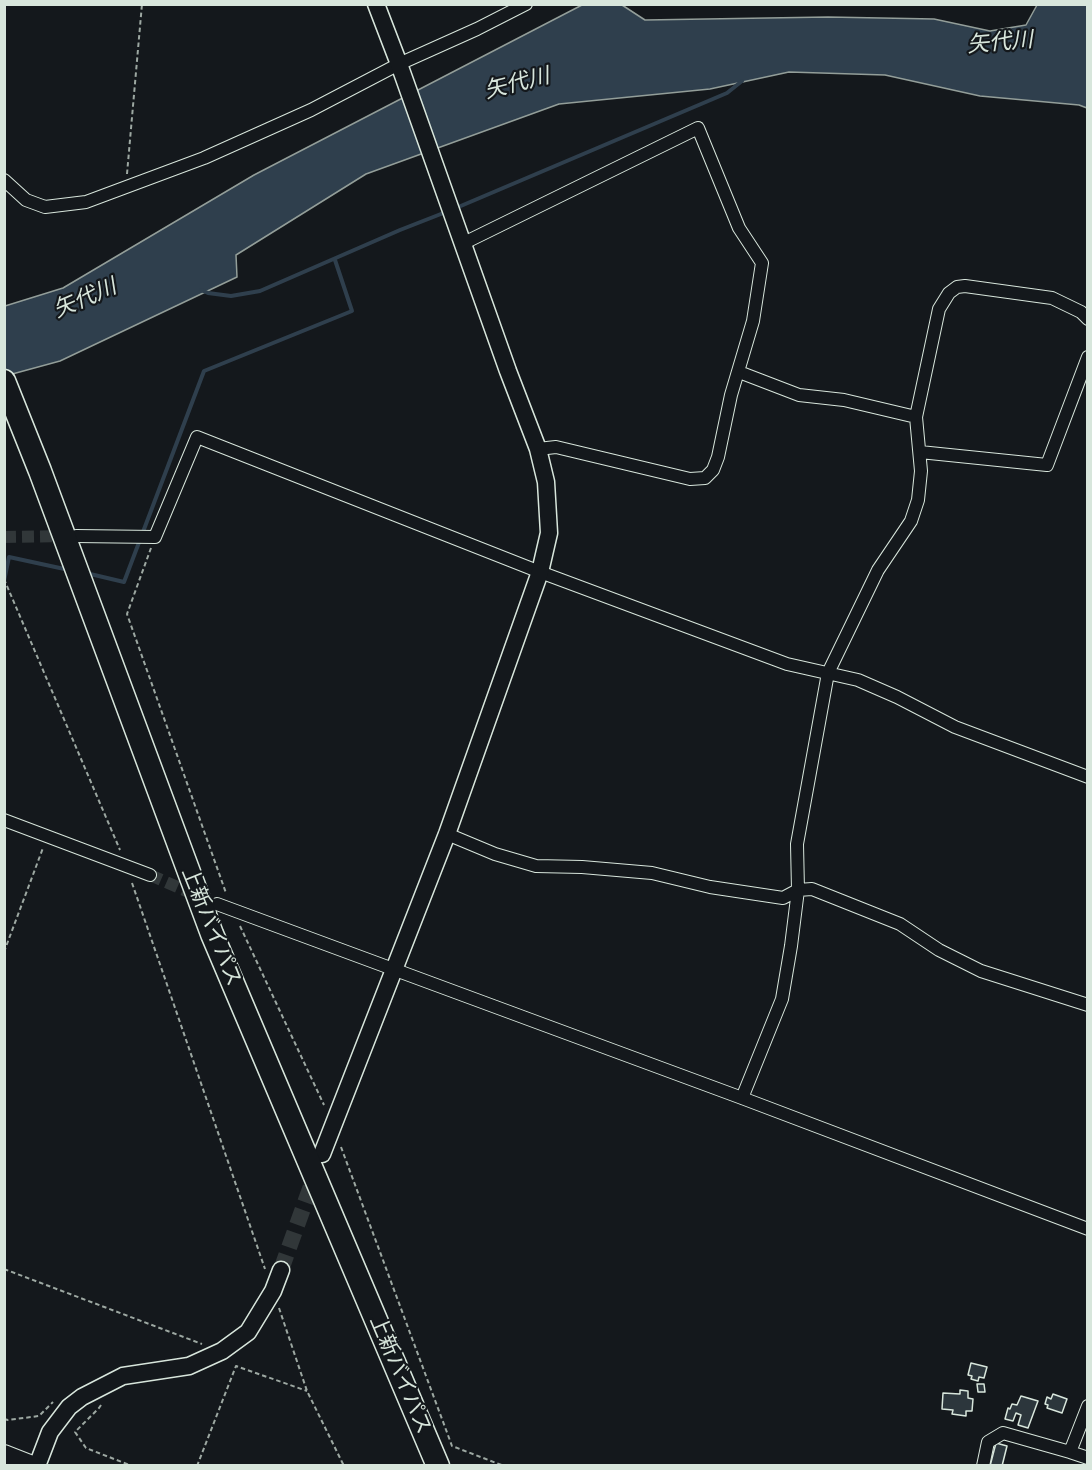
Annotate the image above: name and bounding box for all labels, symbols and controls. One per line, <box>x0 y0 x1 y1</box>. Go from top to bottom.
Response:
water label: 矢代川 <box>966 27 1034 59</box>
water label: 矢代川 <box>482 63 552 105</box>
water label: 矢代川 <box>49 274 121 324</box>
street label: 上新バイパス <box>176 864 246 990</box>
street label: 上新バイパス <box>364 1312 436 1438</box>

